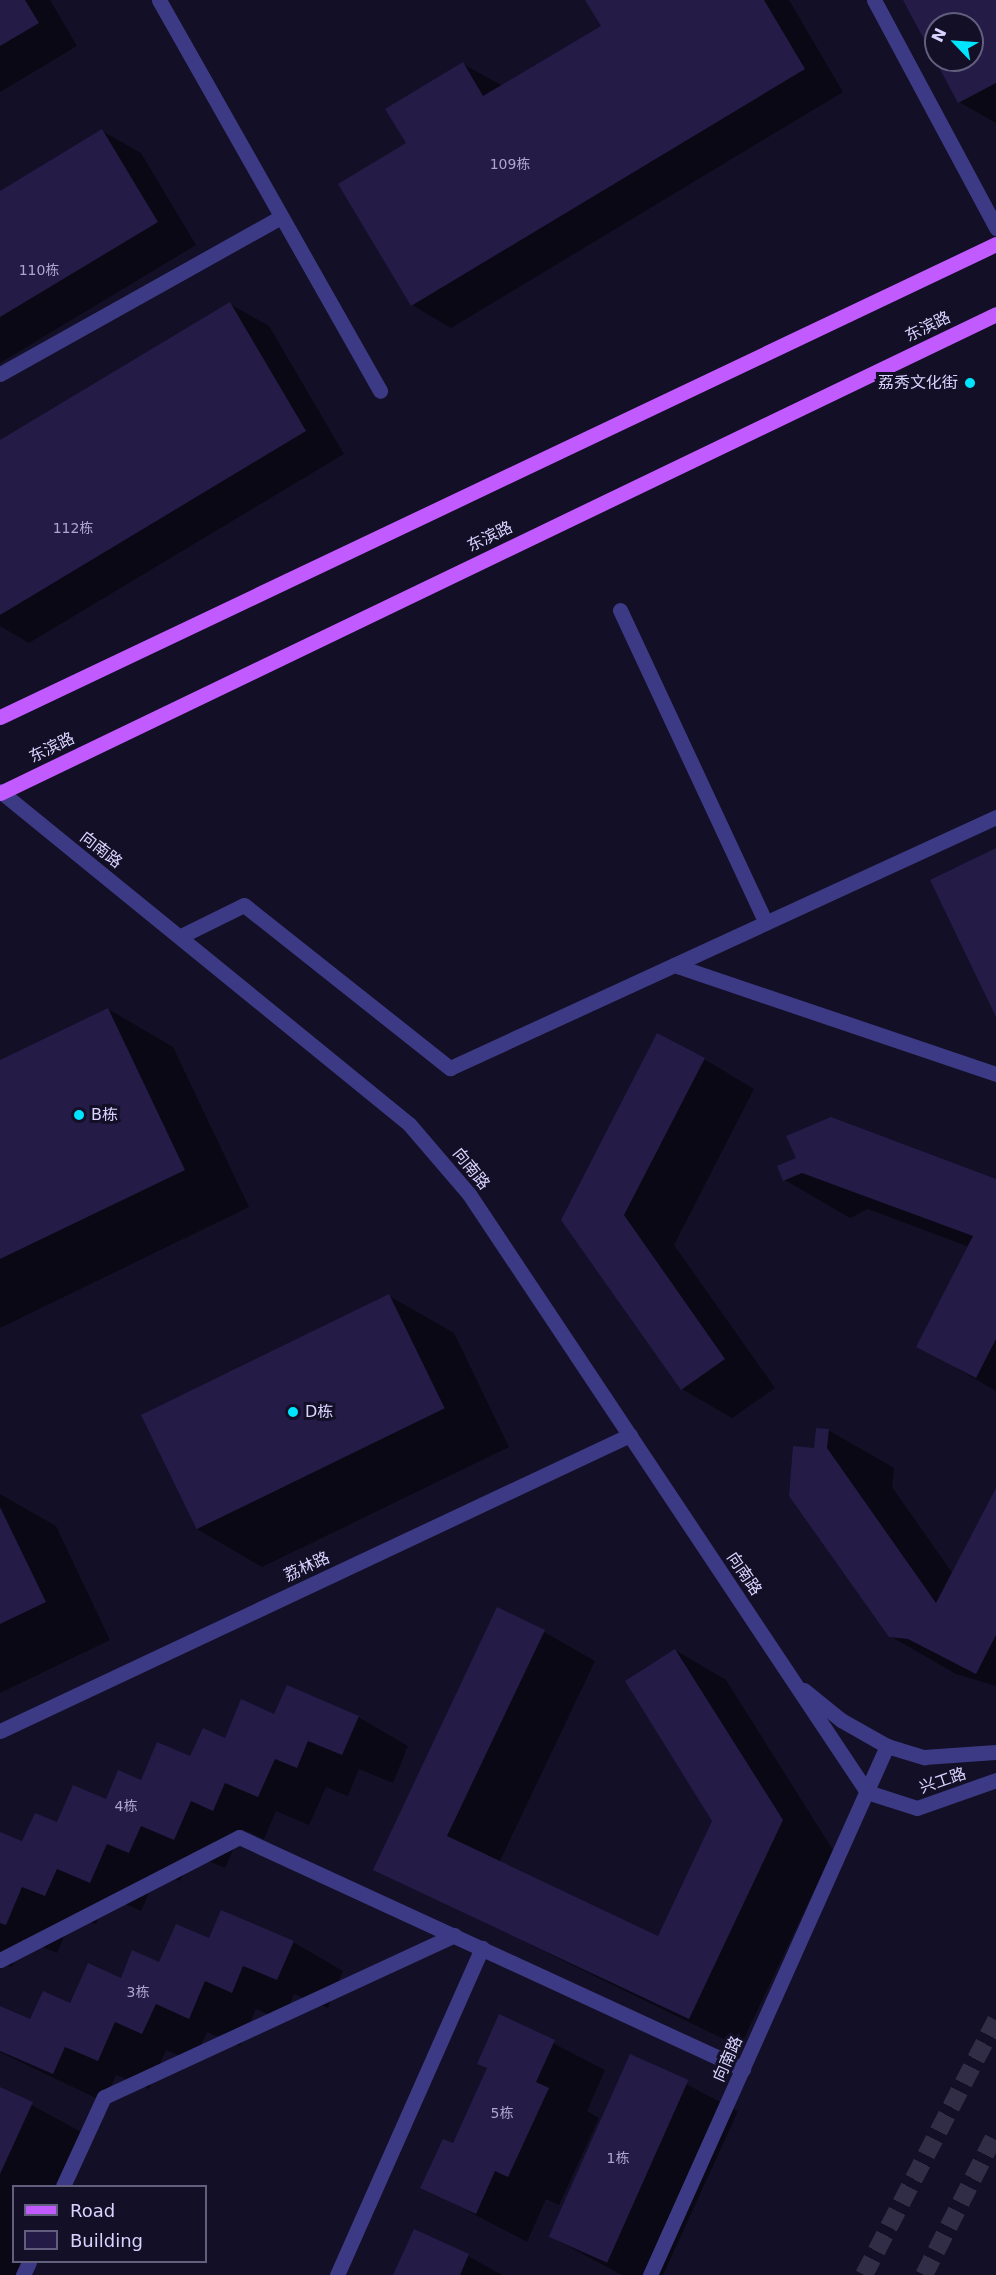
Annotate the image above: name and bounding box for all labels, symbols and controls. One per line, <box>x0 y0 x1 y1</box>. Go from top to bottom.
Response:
north arrow <box>924 12 984 72</box>
text: N <box>928 25 950 45</box>
house number: 109栋 <box>490 156 530 172</box>
house number: 110栋 <box>19 262 59 278</box>
street label: 东滨路 <box>902 308 954 346</box>
place label: 荔秀文化街 <box>878 373 958 393</box>
marker: 荔秀文化街 <box>963 376 977 390</box>
street label: 东滨路 <box>464 518 516 556</box>
house number: 112栋 <box>53 520 93 536</box>
street label: 东滨路 <box>26 729 78 767</box>
street label: 向南路 <box>76 828 126 872</box>
place label: B栋 <box>91 1105 118 1125</box>
marker: B栋 <box>72 1108 86 1122</box>
street label: 向南路 <box>448 1144 494 1194</box>
place label: D栋 <box>305 1402 333 1422</box>
marker: D栋 <box>286 1405 300 1419</box>
street label: 荔林路 <box>281 1548 333 1586</box>
street label: 向南路 <box>723 1549 765 1599</box>
street label: 兴工路 <box>917 1764 969 1798</box>
house number: 4栋 <box>115 1798 137 1814</box>
house number: 3栋 <box>127 1984 149 2000</box>
street label: 向南路 <box>709 2033 747 2085</box>
house number: 5栋 <box>491 2105 513 2121</box>
house number: 1栋 <box>607 2150 629 2166</box>
legend <box>12 2185 207 2263</box>
text: Road <box>70 2200 115 2221</box>
text: Building <box>70 2230 143 2251</box>

